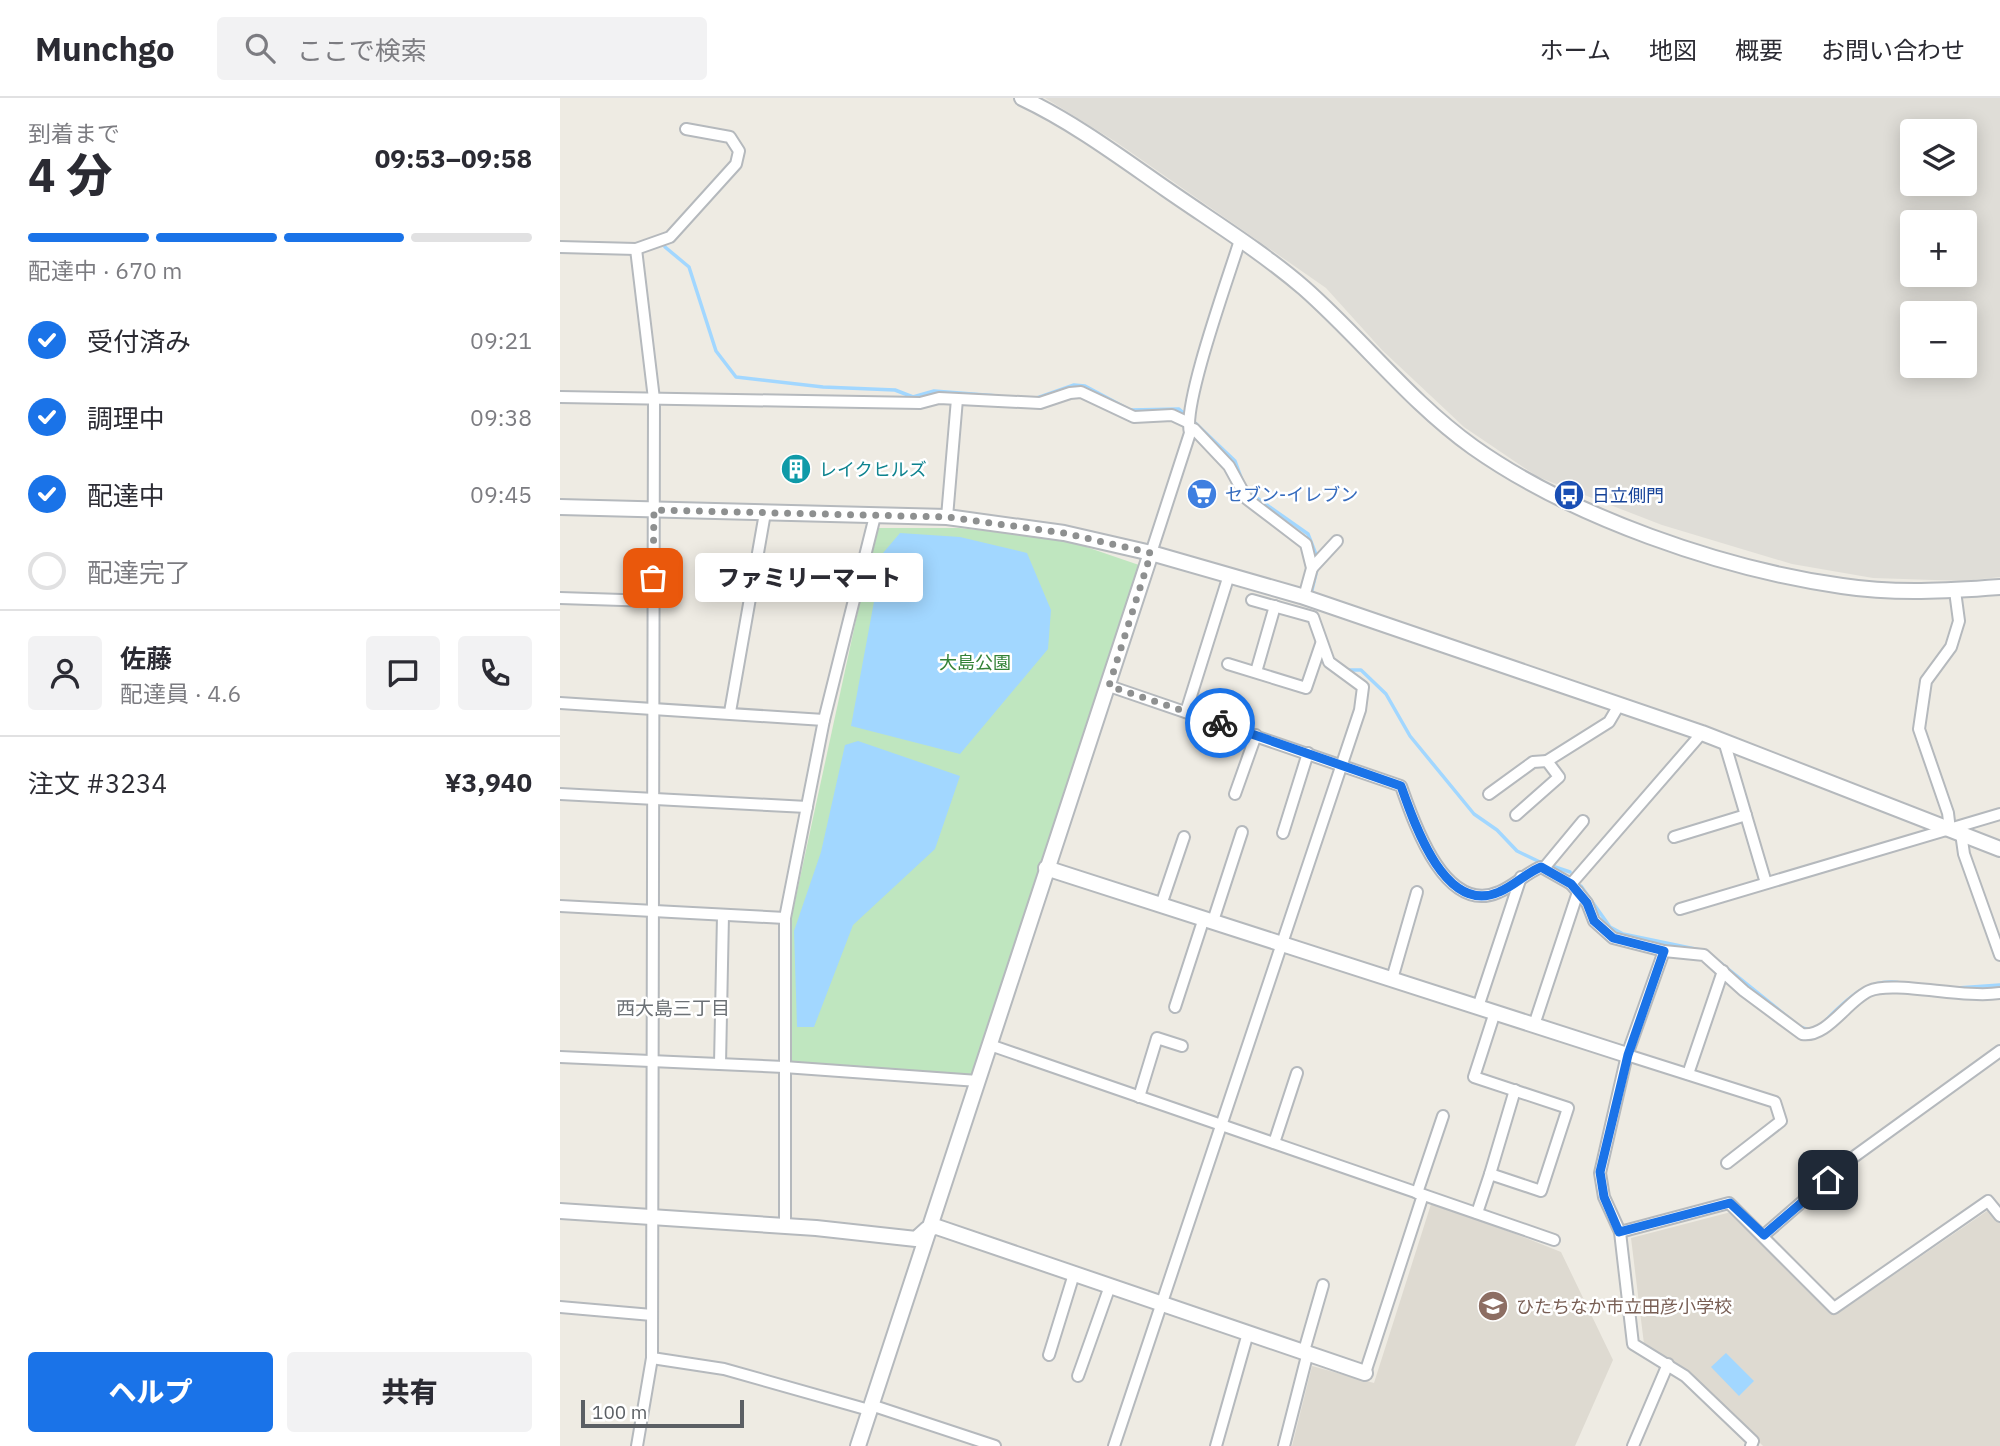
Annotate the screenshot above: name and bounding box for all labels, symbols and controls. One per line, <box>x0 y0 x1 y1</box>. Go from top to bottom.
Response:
search box <box>217 17 707 80</box>
text: Munchgo <box>35 27 175 70</box>
icon: search <box>241 29 279 67</box>
text: ここで検索 <box>297 33 427 67</box>
text: ホーム <box>1540 34 1611 66</box>
text: 地図 <box>1649 34 1697 66</box>
text: 概要 <box>1735 34 1783 66</box>
text: お問い合わせ <box>1821 34 1965 66</box>
text: 到着まで <box>28 118 120 148</box>
map controls <box>1900 119 1977 378</box>
button: layers <box>1900 119 1977 196</box>
text: 09:53–09:58 <box>375 141 532 175</box>
text: 4 分 <box>28 145 112 205</box>
button: + <box>1900 210 1977 287</box>
text: 配達中 · 670 m <box>28 255 182 285</box>
button: − <box>1900 301 1977 378</box>
icon: check <box>28 321 66 359</box>
text: 受付済み <box>87 324 191 358</box>
text: 09:21 <box>470 325 532 355</box>
icon: check <box>28 398 66 436</box>
text: 調理中 <box>87 401 165 435</box>
text: 09:38 <box>470 402 532 432</box>
building icon: レイクヒルズ <box>779 452 813 486</box>
place label: レイクヒルズ <box>819 458 927 481</box>
icon: check <box>28 475 66 513</box>
supermarket icon: セブン-イレブン <box>1185 477 1219 511</box>
text: 配達中 <box>87 478 165 512</box>
bus stop icon: 日立側門 <box>1552 478 1586 512</box>
text: 09:45 <box>470 479 532 509</box>
place label: セブン-イレブン <box>1225 483 1358 506</box>
place label: 日立側門 <box>1592 484 1664 507</box>
pin <box>623 548 683 608</box>
callout: ファミリーマート <box>695 554 922 602</box>
text: 配達完了 <box>87 555 191 589</box>
icon: bag <box>634 559 672 597</box>
text: ファミリーマート <box>717 562 901 592</box>
button: person <box>28 636 102 710</box>
button: chat <box>366 636 440 710</box>
button: phone <box>458 636 532 710</box>
text: 佐藤 <box>120 641 172 675</box>
park label: 大島公園 <box>939 651 1011 674</box>
text: 配達員 · 4.6 <box>120 678 241 708</box>
courier <box>1185 688 1255 758</box>
icon: bike <box>1201 704 1239 742</box>
text: ¥3,940 <box>445 765 532 799</box>
text: 注文 #3234 <box>28 766 167 800</box>
district label: 西大島三丁目 <box>616 996 730 1020</box>
pin <box>1798 1150 1858 1210</box>
icon: home <box>1809 1161 1847 1199</box>
school or university icon: ひたちなか市立田彦小学校 <box>1476 1289 1510 1323</box>
place label: ひたちなか市立田彦小学校 <box>1516 1295 1732 1318</box>
button: ヘルプ <box>28 1352 273 1432</box>
button: 共有 <box>287 1352 532 1432</box>
scale bar <box>581 1397 744 1429</box>
text: 100 m <box>592 1400 647 1424</box>

